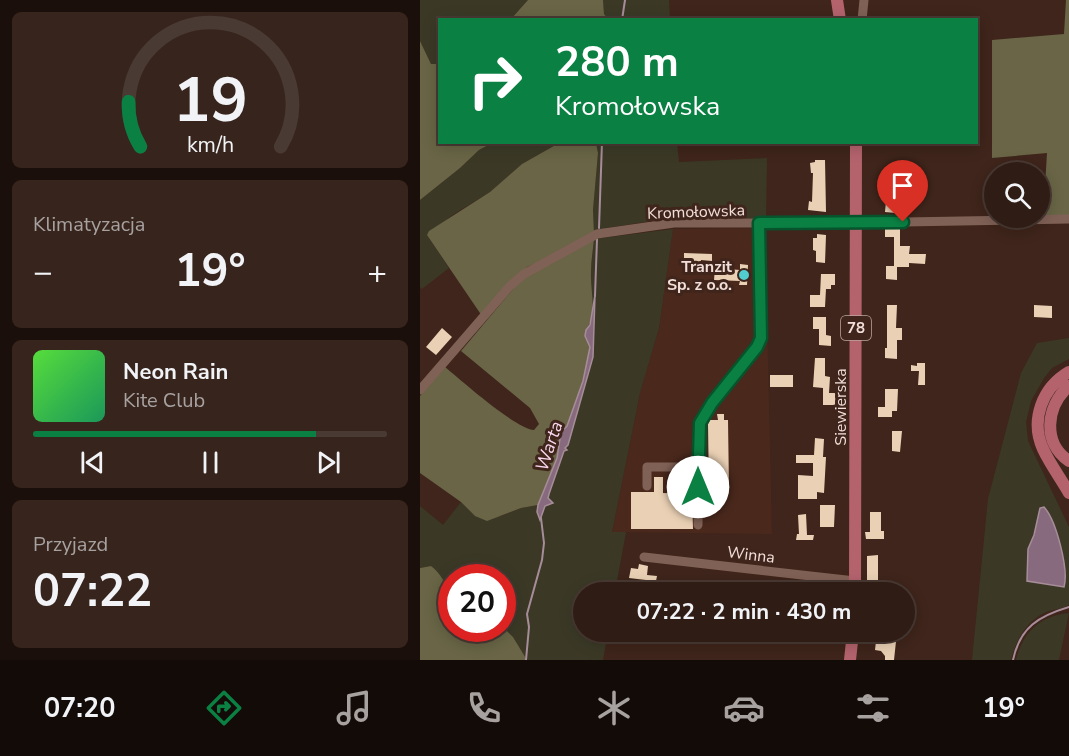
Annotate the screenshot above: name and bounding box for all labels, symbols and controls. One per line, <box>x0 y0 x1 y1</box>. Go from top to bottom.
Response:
text: 280 m <box>555 34 679 91</box>
icon: right <box>456 42 534 120</box>
text: 19 <box>173 58 247 143</box>
text: Kromołowska <box>555 88 720 125</box>
text: km/h <box>186 130 234 160</box>
pin <box>877 160 928 222</box>
map controls <box>984 162 1050 228</box>
button: search <box>984 162 1050 228</box>
icon: arrive <box>886 169 919 202</box>
street label: Kromołowska <box>647 199 745 225</box>
text: Klimatyzacja <box>33 211 145 238</box>
text: 19° <box>174 241 246 302</box>
text: − <box>33 250 53 295</box>
text: + <box>367 250 387 295</box>
place label: Tranzit Sp. z o.o. <box>667 256 733 296</box>
marker: Tranzit Sp. z o.o. <box>737 268 751 282</box>
road number: 78 <box>841 316 871 340</box>
text: Neon Rain <box>123 357 228 387</box>
street label: Siewierska <box>830 368 852 446</box>
text: Kite Club <box>123 387 205 414</box>
water label: Warta <box>530 418 568 474</box>
icon: previous <box>76 446 109 479</box>
icon: pause <box>194 446 227 479</box>
icon: next <box>312 446 345 479</box>
position arrow <box>666 455 730 519</box>
text: Przyjazd <box>33 531 108 558</box>
street label: Winna <box>726 541 776 569</box>
text: 07:22 <box>33 561 152 622</box>
speed limit sign: 20 <box>438 564 516 642</box>
text: 07:22 · 2 min · 430 m <box>637 597 851 627</box>
icon: directions <box>203 687 245 729</box>
icon: music <box>333 687 375 729</box>
icon: phone <box>463 687 505 729</box>
icon: climate <box>593 687 635 729</box>
icon: car <box>723 687 765 729</box>
icon: filters <box>852 687 894 729</box>
text: 07:20 <box>44 690 115 727</box>
text: 19° <box>982 690 1025 727</box>

